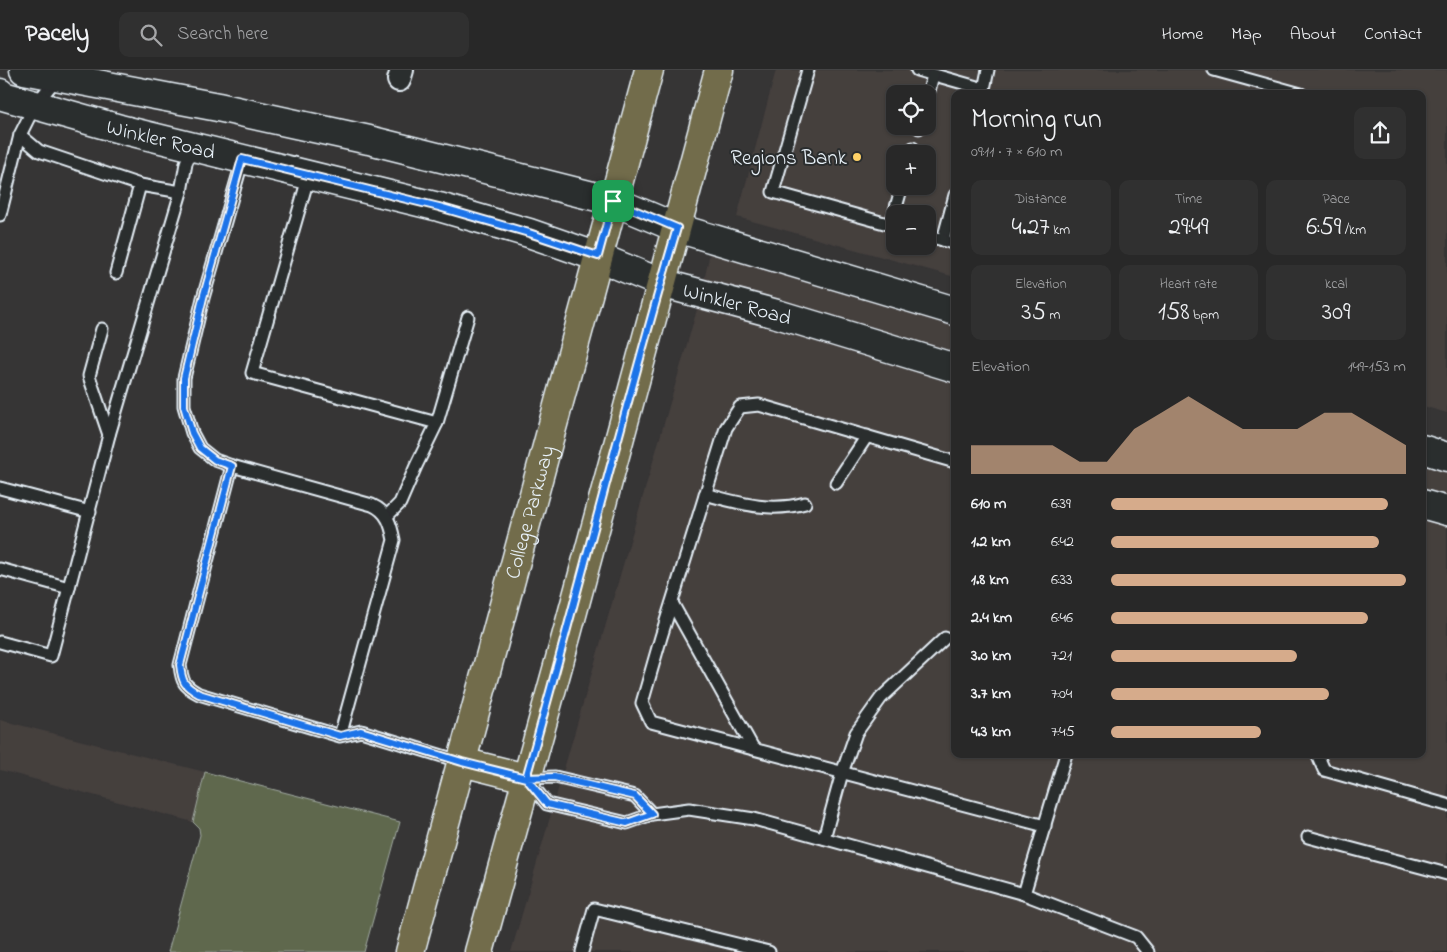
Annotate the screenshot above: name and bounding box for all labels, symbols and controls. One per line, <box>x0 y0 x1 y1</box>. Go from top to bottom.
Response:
search box <box>119 12 469 57</box>
text: Pacely <box>25 17 89 52</box>
icon: search <box>137 21 165 49</box>
text: Search here <box>177 21 268 48</box>
text: Home <box>1162 22 1203 48</box>
text: Map <box>1231 22 1262 48</box>
text: About <box>1290 22 1336 48</box>
text: Contact <box>1364 22 1422 48</box>
map controls <box>886 85 936 255</box>
button: locate <box>886 85 936 135</box>
text: Morning run <box>971 100 1102 141</box>
button: share <box>1354 107 1406 159</box>
street label: Winkler Road <box>103 113 218 169</box>
text: 09:11 · 7 × 610 m <box>971 140 1063 164</box>
place label: Regions Bank <box>731 144 848 176</box>
button: + <box>886 145 936 195</box>
marker: Regions Bank <box>851 151 863 163</box>
pin <box>592 180 634 222</box>
icon: arrive <box>599 187 627 215</box>
text: Distance <box>1015 189 1067 210</box>
text: Time <box>1175 189 1202 210</box>
text: Pace <box>1323 189 1350 210</box>
button: − <box>886 205 936 255</box>
text: 4.27 <box>1012 210 1050 246</box>
text: 29:49 <box>1169 210 1208 246</box>
text: 6:59 <box>1306 210 1341 246</box>
text: km <box>1050 220 1070 241</box>
text: /km <box>1341 220 1366 241</box>
text: Elevation <box>1015 274 1067 295</box>
text: Heart rate <box>1160 274 1217 295</box>
text: kcal <box>1325 274 1347 295</box>
street label: Winkler Road <box>679 276 795 334</box>
text: 35 <box>1021 295 1046 331</box>
text: 158 <box>1158 295 1190 331</box>
text: 309 <box>1322 295 1350 331</box>
text: m <box>1046 305 1060 326</box>
text: bpm <box>1190 305 1219 326</box>
text: Elevation <box>971 355 1030 379</box>
text: 149–153 m <box>1348 355 1406 379</box>
street label: College Parkway <box>499 442 566 583</box>
text: 610 m <box>971 492 1006 516</box>
text: 6:39 <box>1051 492 1071 516</box>
text: 1.2 km <box>971 530 1011 554</box>
text: 6:42 <box>1051 530 1074 554</box>
text: 1.8 km <box>971 568 1009 592</box>
text: 6:33 <box>1051 568 1073 592</box>
text: 2.4 km <box>971 606 1012 630</box>
text: 6:46 <box>1051 606 1073 630</box>
text: 3.0 km <box>971 644 1011 668</box>
text: 7:21 <box>1051 644 1072 668</box>
text: 3.7 km <box>971 682 1011 706</box>
text: 7:04 <box>1051 682 1072 706</box>
text: 4.3 km <box>971 720 1011 744</box>
text: 7:45 <box>1051 720 1075 744</box>

